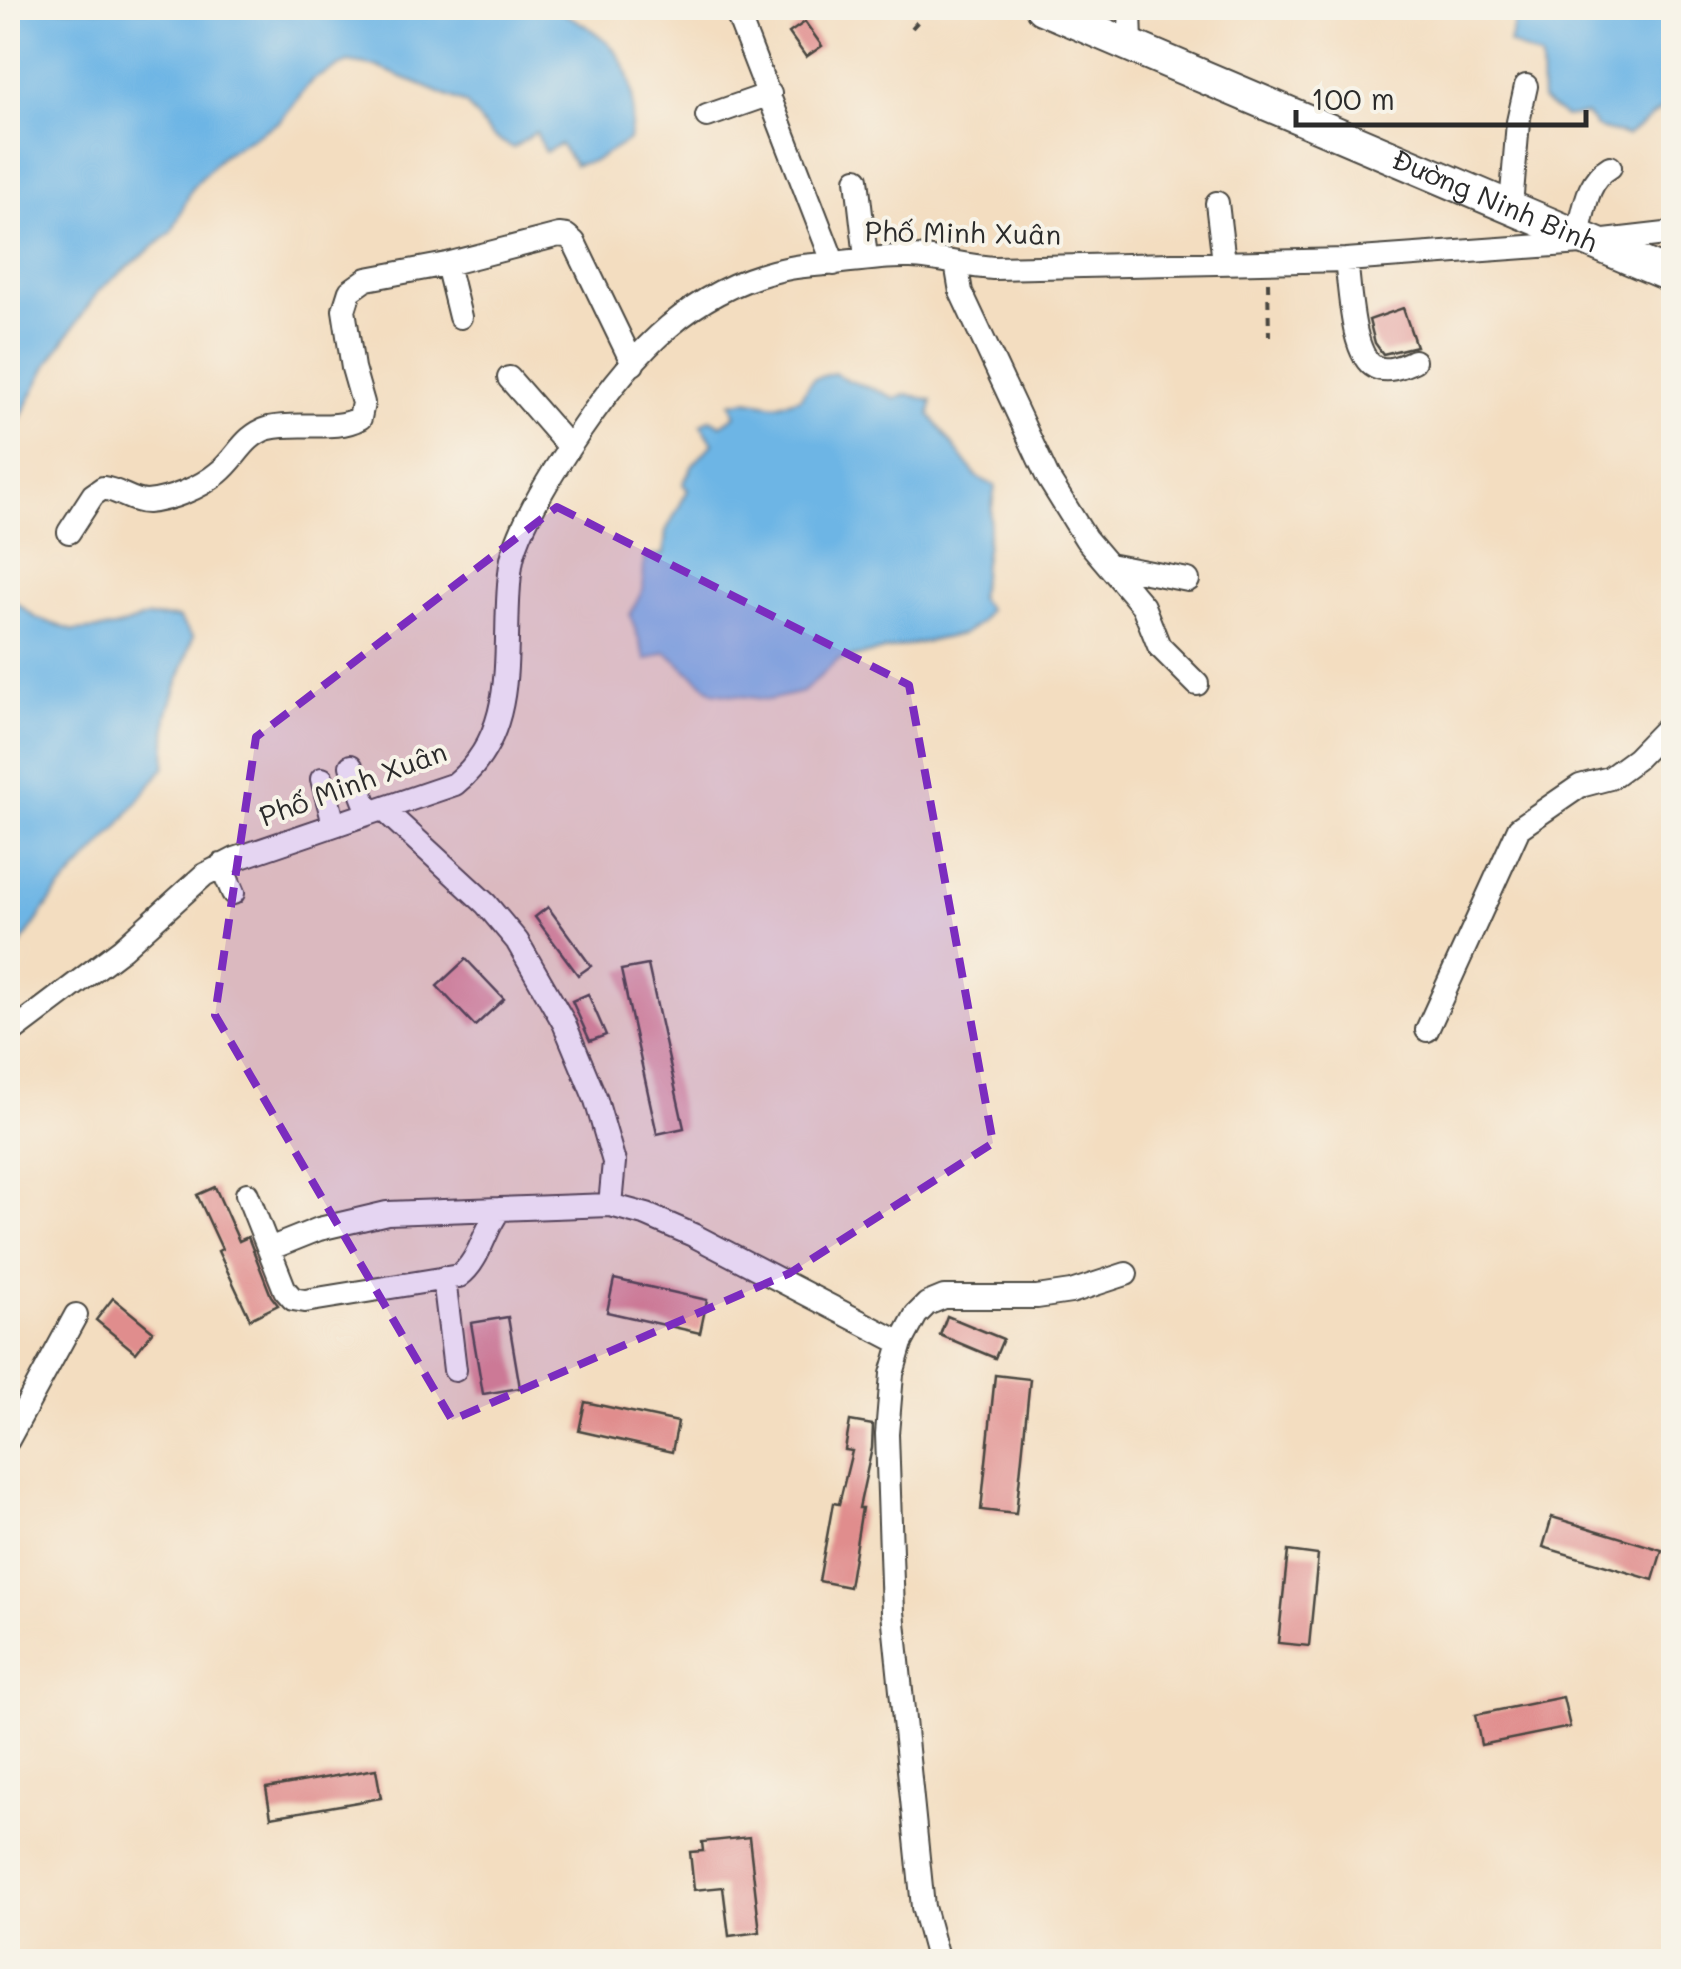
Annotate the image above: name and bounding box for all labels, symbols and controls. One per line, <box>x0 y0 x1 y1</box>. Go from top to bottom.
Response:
scale bar <box>1296 65 1586 127</box>
text: 100 m <box>1311 78 1395 118</box>
street label: Đường Ninh Bình <box>1387 140 1603 259</box>
street label: Phố Minh Xuân <box>864 212 1062 252</box>
street label: Phố Minh Xuân <box>254 733 451 834</box>

